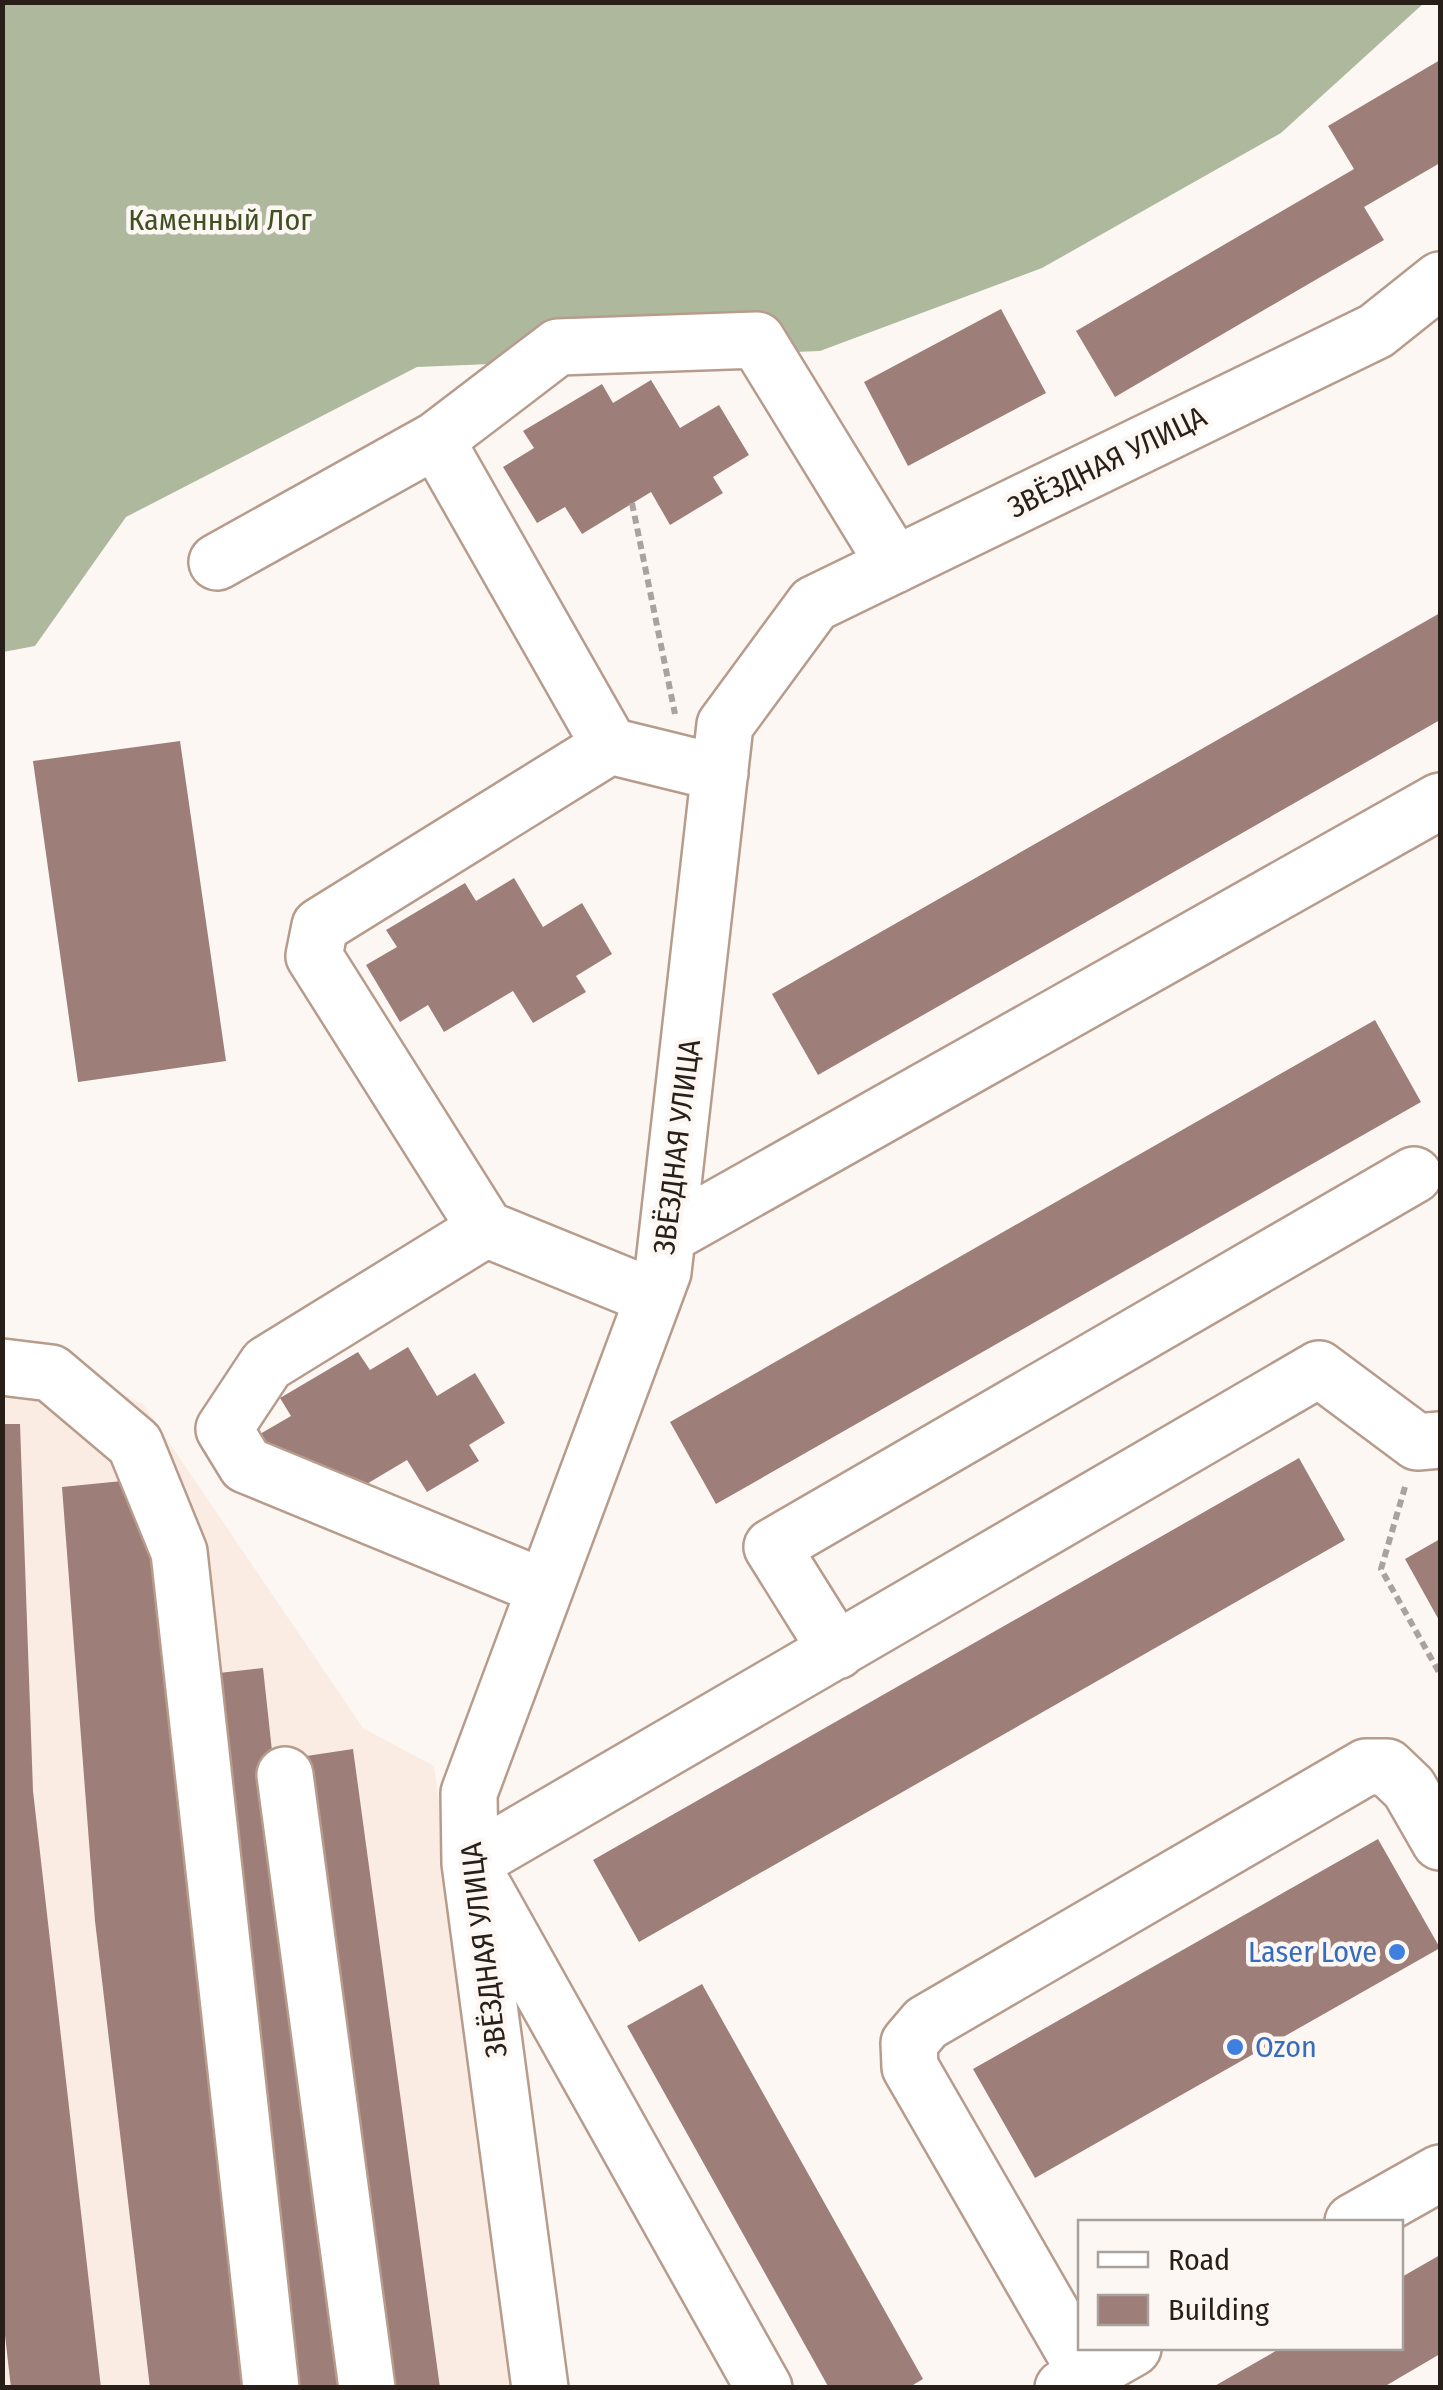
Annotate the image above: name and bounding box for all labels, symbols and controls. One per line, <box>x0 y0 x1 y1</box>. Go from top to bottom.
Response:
park label: Каменный Лог <box>128 202 312 238</box>
street label: ЗВЁЗДНАЯ УЛИЦА <box>1002 398 1212 526</box>
street label: ЗВЁЗДНАЯ УЛИЦА <box>646 1037 708 1257</box>
street label: ЗВЁЗДНАЯ УЛИЦА <box>453 1840 515 2060</box>
place label: Laser Love <box>1248 1934 1377 1970</box>
marker: Laser Love <box>1386 1941 1408 1963</box>
place label: Ozon <box>1255 2029 1317 2065</box>
marker: Ozon <box>1224 2036 1246 2058</box>
legend <box>1078 2220 1403 2350</box>
text: Road <box>1168 2242 1230 2278</box>
text: Building <box>1168 2292 1270 2328</box>

